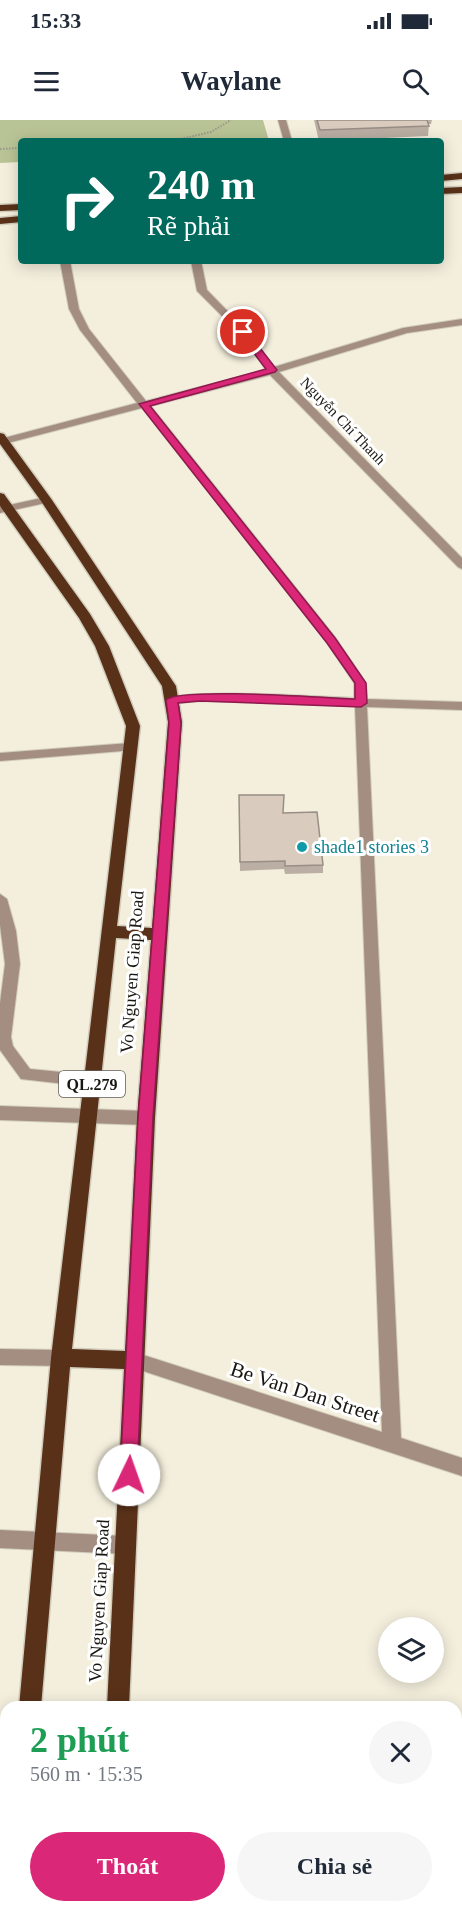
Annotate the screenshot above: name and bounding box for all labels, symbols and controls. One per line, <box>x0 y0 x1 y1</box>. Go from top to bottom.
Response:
text: 15:33 <box>30 8 81 33</box>
icon: menu <box>30 65 63 98</box>
icon: search <box>399 65 432 98</box>
text: Waylane <box>181 66 281 96</box>
icon: right <box>48 162 126 240</box>
text: 240 m <box>147 162 256 208</box>
text: Rẽ phải <box>147 211 230 241</box>
pin <box>217 306 268 357</box>
icon: arrive <box>226 315 259 348</box>
street label: Nguyễn Chí Thanh <box>297 374 389 468</box>
place label: shade1 stories 3 <box>314 837 429 857</box>
marker: shade1 stories 3 <box>295 840 309 854</box>
street label: Vo Nguyen Giap Road <box>116 890 148 1054</box>
road number: QL.279 <box>59 1071 125 1097</box>
street label: Be Van Dan Street <box>227 1357 383 1427</box>
position arrow <box>97 1443 161 1507</box>
street label: Vo Nguyen Giap Road <box>85 1519 113 1683</box>
map controls <box>378 1617 444 1683</box>
button: layers <box>378 1617 444 1683</box>
text: 2 phút <box>30 1720 129 1760</box>
button: close <box>369 1721 432 1784</box>
text: 560 m · 15:35 <box>30 1763 143 1785</box>
button: Thoát <box>30 1832 225 1901</box>
button: Chia sẻ <box>237 1832 432 1901</box>

